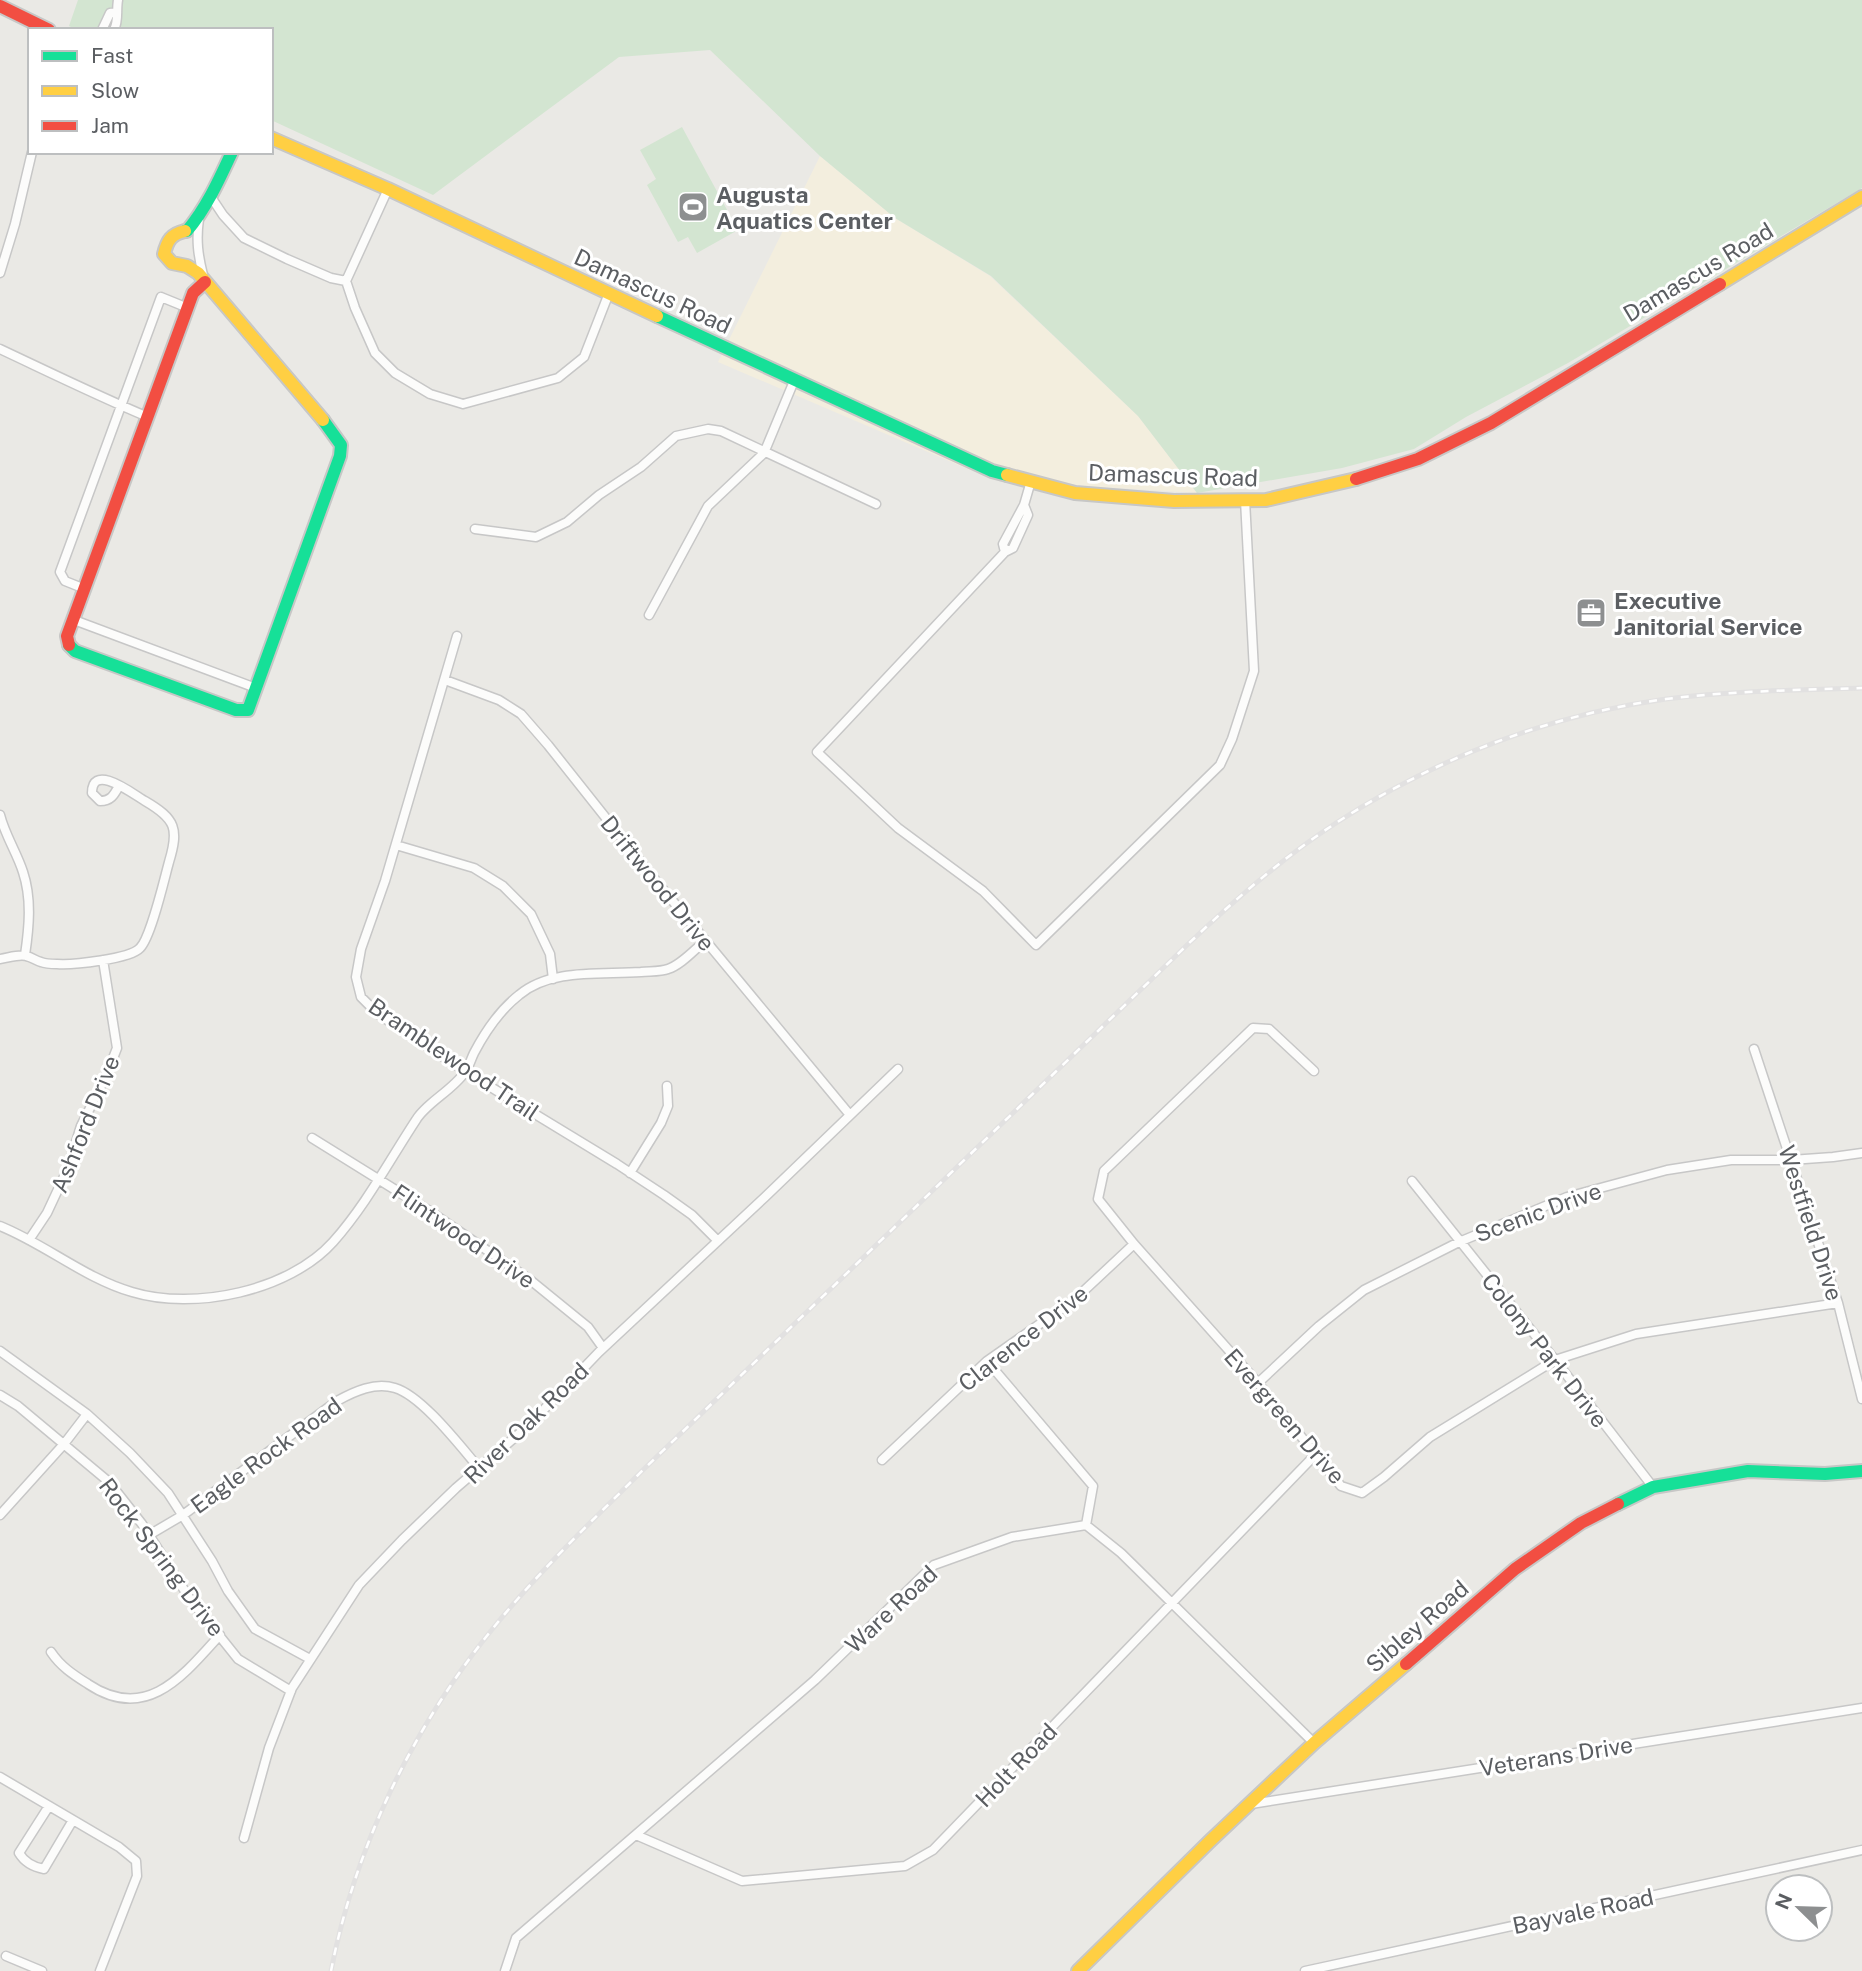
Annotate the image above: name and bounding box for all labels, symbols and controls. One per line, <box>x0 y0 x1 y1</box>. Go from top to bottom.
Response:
legend <box>28 28 273 154</box>
text: Fast <box>91 43 133 68</box>
text: Slow <box>91 78 139 103</box>
text: Jam <box>91 113 129 138</box>
place label: Augusta Aquatics Center <box>716 181 893 234</box>
sports icon: Augusta Aquatics Center <box>676 190 710 224</box>
street label: Damascus Road <box>1618 217 1778 327</box>
street label: Damascus Road <box>570 243 736 339</box>
street label: Damascus Road <box>1087 459 1259 491</box>
place label: Executive Janitorial Service <box>1614 587 1803 640</box>
office icon: Executive Janitorial Service <box>1574 596 1608 630</box>
street label: Driftwood Drive <box>595 810 721 956</box>
street label: Bramblewood Trail <box>364 992 544 1126</box>
street label: Ashford Drive <box>45 1051 125 1197</box>
street label: Westfield Drive <box>1773 1142 1849 1304</box>
street label: Scenic Drive <box>1471 1177 1605 1247</box>
street label: Flintwood Drive <box>388 1178 540 1294</box>
street label: Colony Park Drive <box>1476 1267 1614 1433</box>
street label: Clarence Drive <box>953 1279 1093 1397</box>
street label: Evergreen Drive <box>1219 1343 1351 1489</box>
street label: River Oak Road <box>458 1357 594 1489</box>
street label: Eagle Rock Road <box>185 1391 347 1519</box>
street label: Rock Spring Drive <box>94 1473 230 1641</box>
street label: Ware Road <box>840 1560 942 1658</box>
street label: Sibley Road <box>1360 1574 1474 1678</box>
street label: Holt Road <box>970 1718 1062 1812</box>
street label: Veterans Drive <box>1477 1731 1635 1781</box>
north arrow <box>1764 1873 1834 1943</box>
street label: Bayvale Road <box>1510 1883 1656 1939</box>
text: N <box>1770 1890 1796 1912</box>

